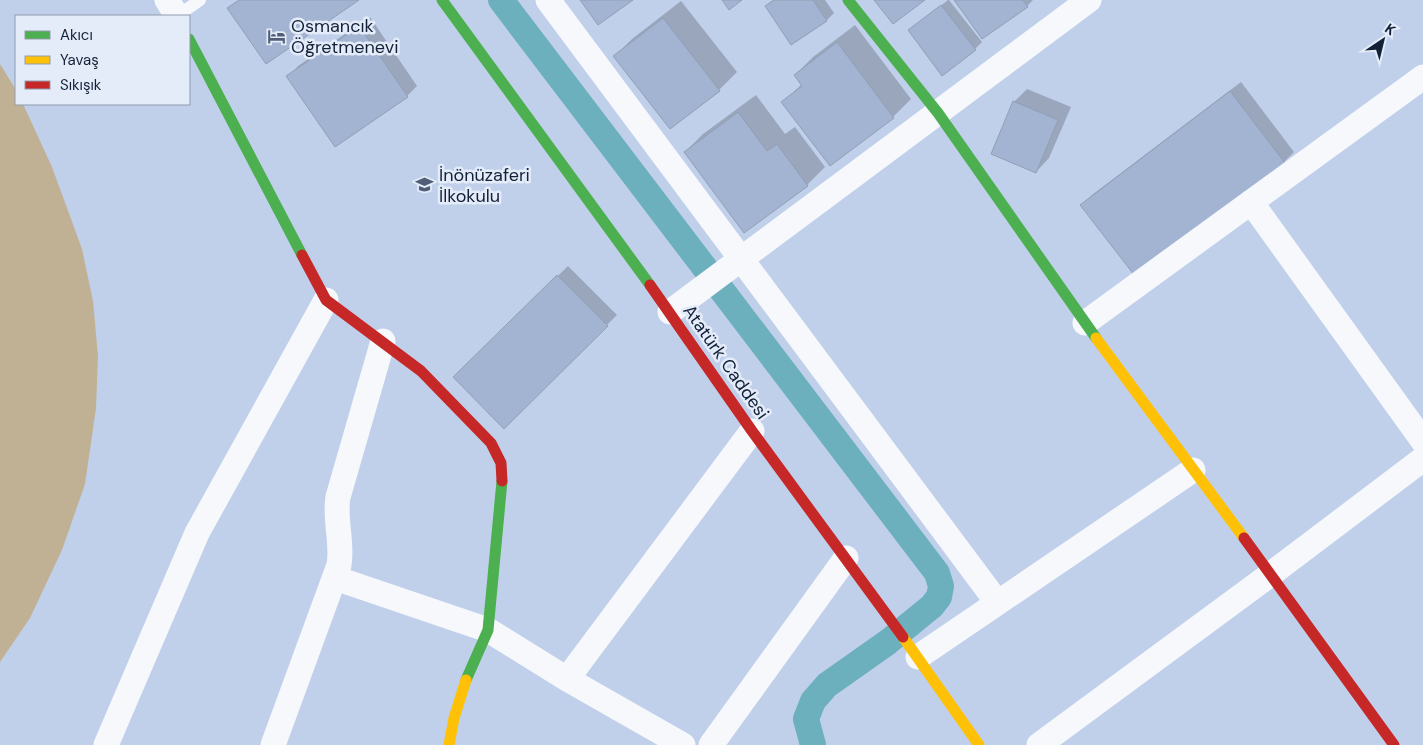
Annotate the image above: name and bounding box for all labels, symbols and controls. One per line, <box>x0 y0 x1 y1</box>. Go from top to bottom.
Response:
place label: Osmancık Öğretmenevi <box>291 14 399 59</box>
legend <box>15 15 190 105</box>
north arrow <box>1358 15 1408 65</box>
text: K <box>1382 19 1399 39</box>
text: Akıcı <box>60 25 93 45</box>
hotel icon: Osmancık Öğretmenevi <box>267 26 287 46</box>
text: Yavaş <box>60 50 99 70</box>
text: Sıkışık <box>60 75 102 95</box>
place label: İnönüzaferi İlkokulu <box>439 163 530 208</box>
school or university icon: İnönüzaferi İlkokulu <box>415 175 435 195</box>
street label: Atatürk Caddesi <box>678 300 774 424</box>

